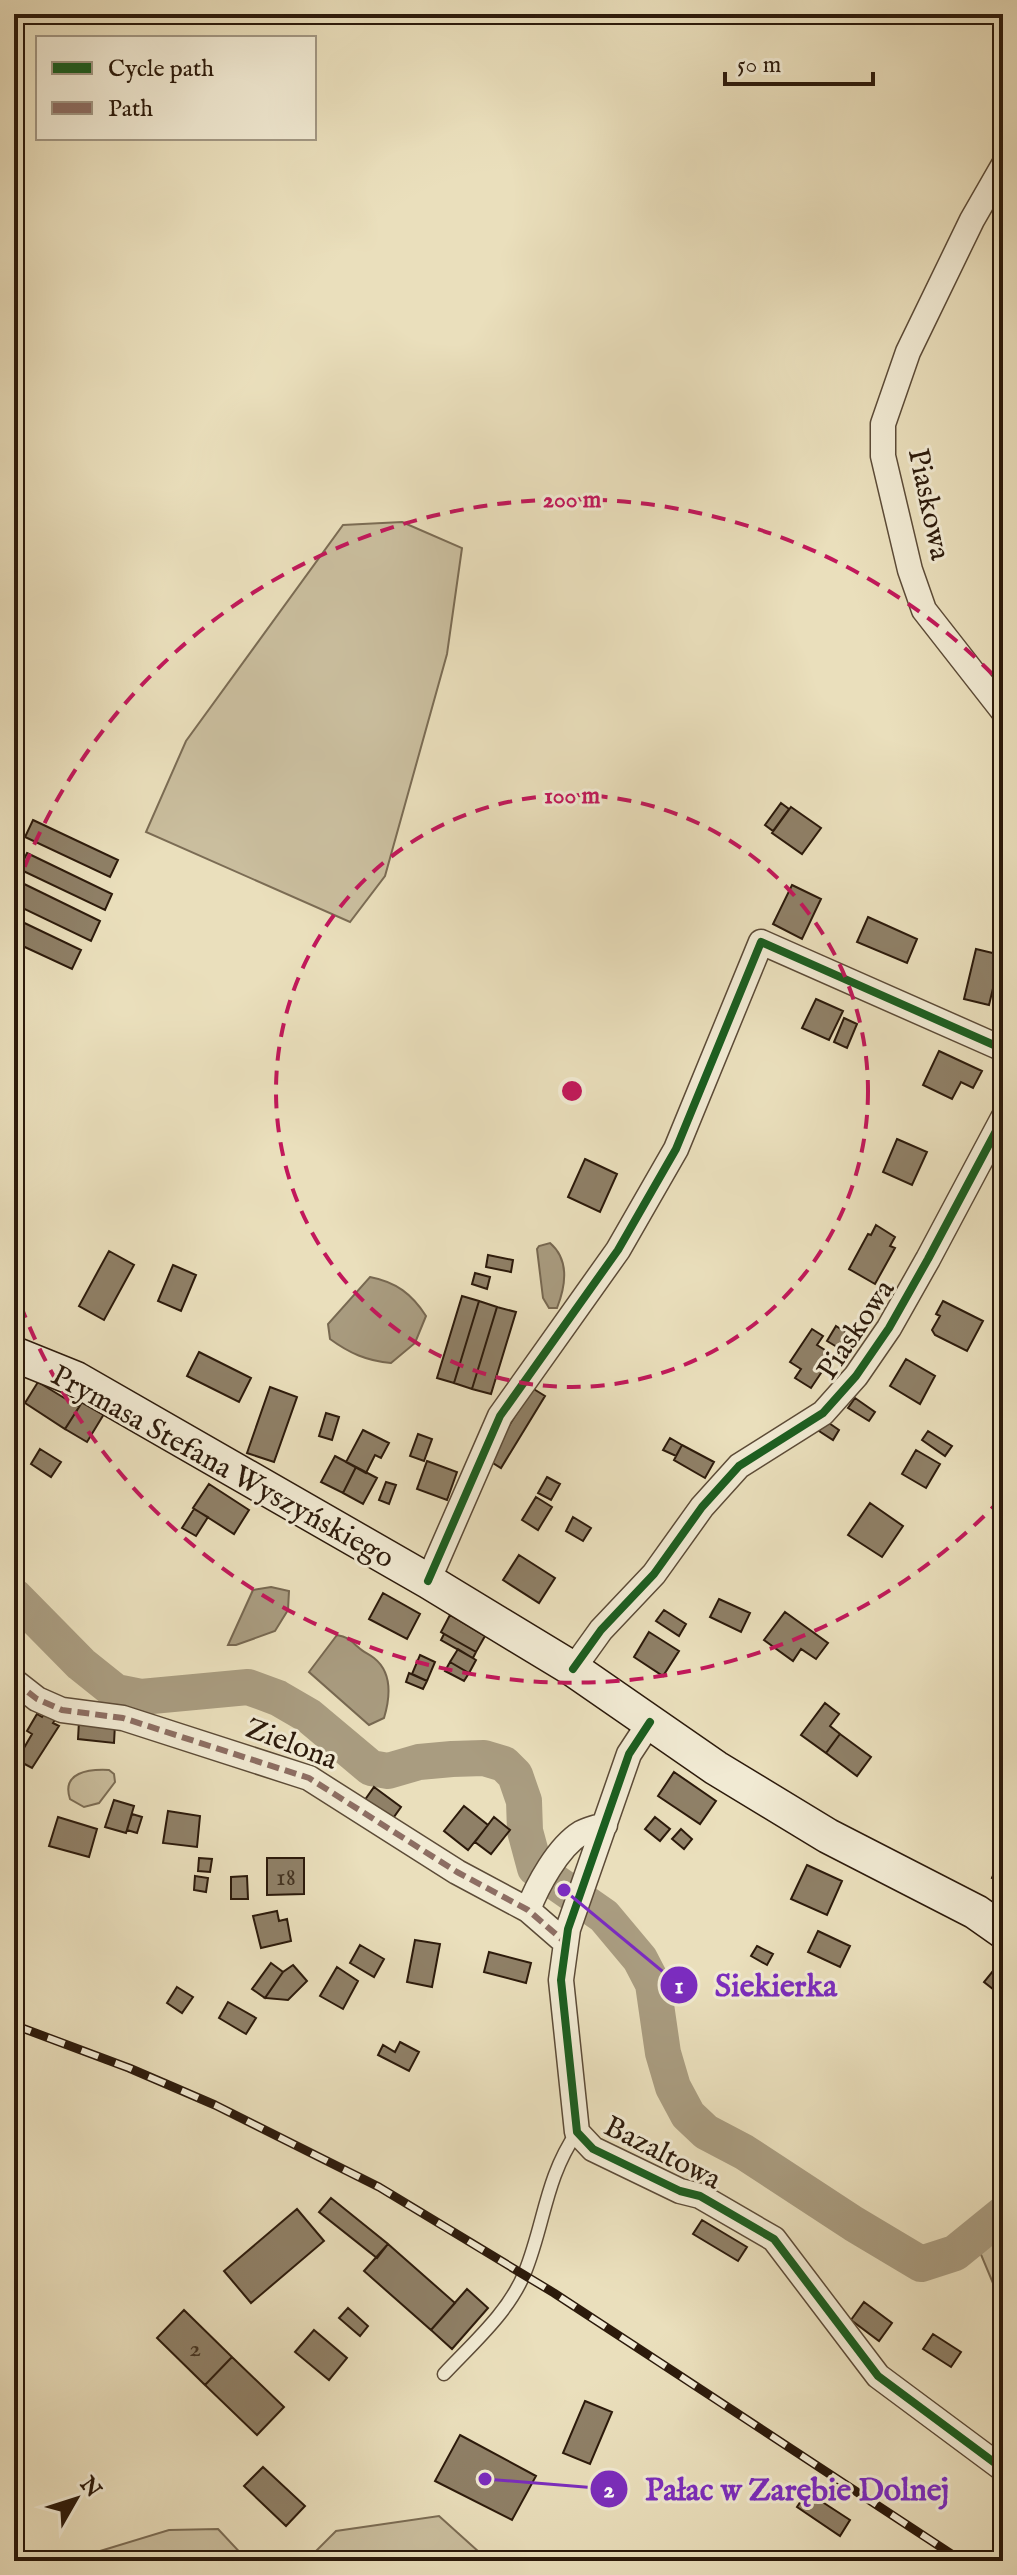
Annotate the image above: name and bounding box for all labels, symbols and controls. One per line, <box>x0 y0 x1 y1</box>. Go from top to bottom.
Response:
legend <box>36 36 316 140</box>
scale bar <box>725 36 873 86</box>
text: 50 m <box>737 50 781 81</box>
text: Cycle path <box>108 54 214 85</box>
text: Path <box>108 94 153 125</box>
street label: Piaskowa <box>898 445 958 564</box>
text: 200 m <box>543 485 602 516</box>
text: 100 m <box>544 781 601 812</box>
centre of rings <box>558 1077 586 1105</box>
street label: Piaskowa <box>809 1273 904 1388</box>
street label: Prymasa Stefana Wyszyńskiego <box>44 1357 400 1578</box>
street label: Zielona <box>240 1710 343 1780</box>
house number: 18 <box>276 1861 296 1894</box>
callout: Siekierka <box>659 1957 853 2013</box>
text: Siekierka <box>715 1967 838 2008</box>
text: 1 <box>675 1971 684 2002</box>
street label: Bazaltowa <box>597 2108 727 2199</box>
house number: 2 <box>189 2332 201 2365</box>
north arrow <box>36 2459 116 2539</box>
callout: Pałac w Zarębie Dolnej <box>589 2461 965 2517</box>
text: N <box>72 2471 107 2504</box>
text: Pałac w Zarębie Dolnej <box>645 2471 949 2512</box>
text: 2 <box>603 2475 615 2506</box>

